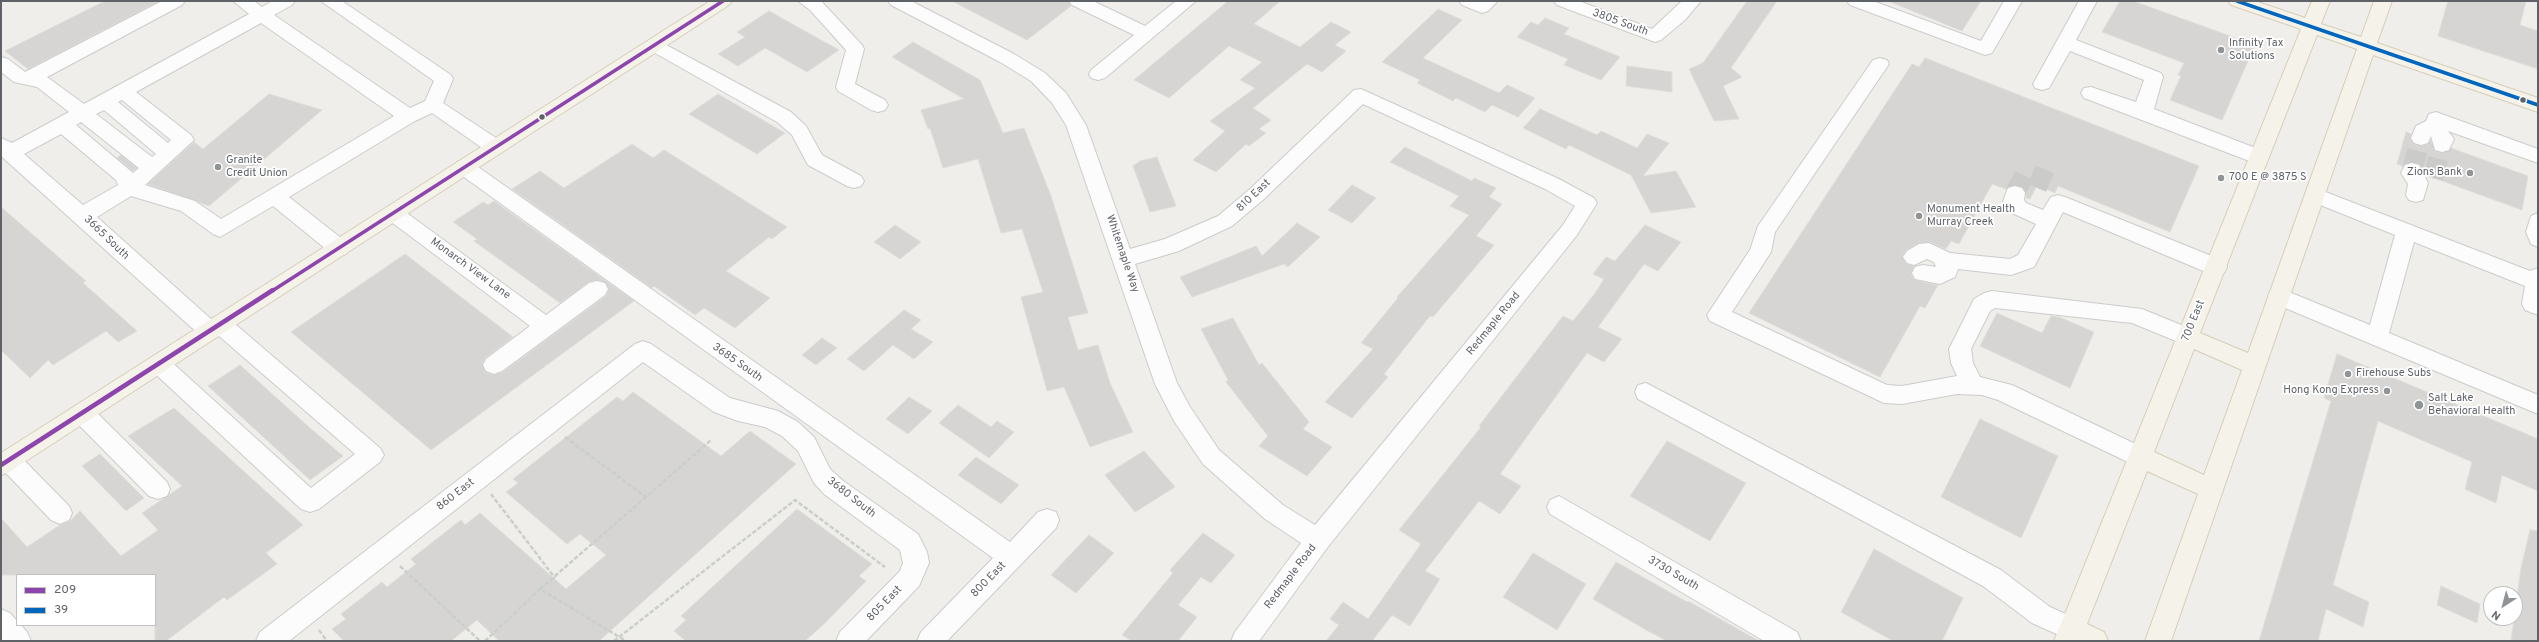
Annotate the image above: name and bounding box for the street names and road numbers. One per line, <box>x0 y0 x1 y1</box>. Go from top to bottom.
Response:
street label: 3805 South <box>1590 7 1650 39</box>
street label: 810 East <box>1234 177 1274 215</box>
street label: 3665 South <box>81 213 131 263</box>
street label: Whitemaple Way <box>1102 213 1142 295</box>
street label: Monarch View Lane <box>427 235 513 303</box>
street label: Redmaple Road <box>1464 290 1524 358</box>
street label: 700 East <box>2180 298 2208 344</box>
street label: 3685 South <box>709 341 765 385</box>
street label: 3680 South <box>824 475 878 521</box>
street label: 860 East <box>434 476 478 514</box>
street label: Redmaple Road <box>1262 542 1320 612</box>
street label: 3730 South <box>1645 554 1701 594</box>
street label: 800 East <box>969 559 1009 601</box>
street label: 805 East <box>865 583 905 625</box>

